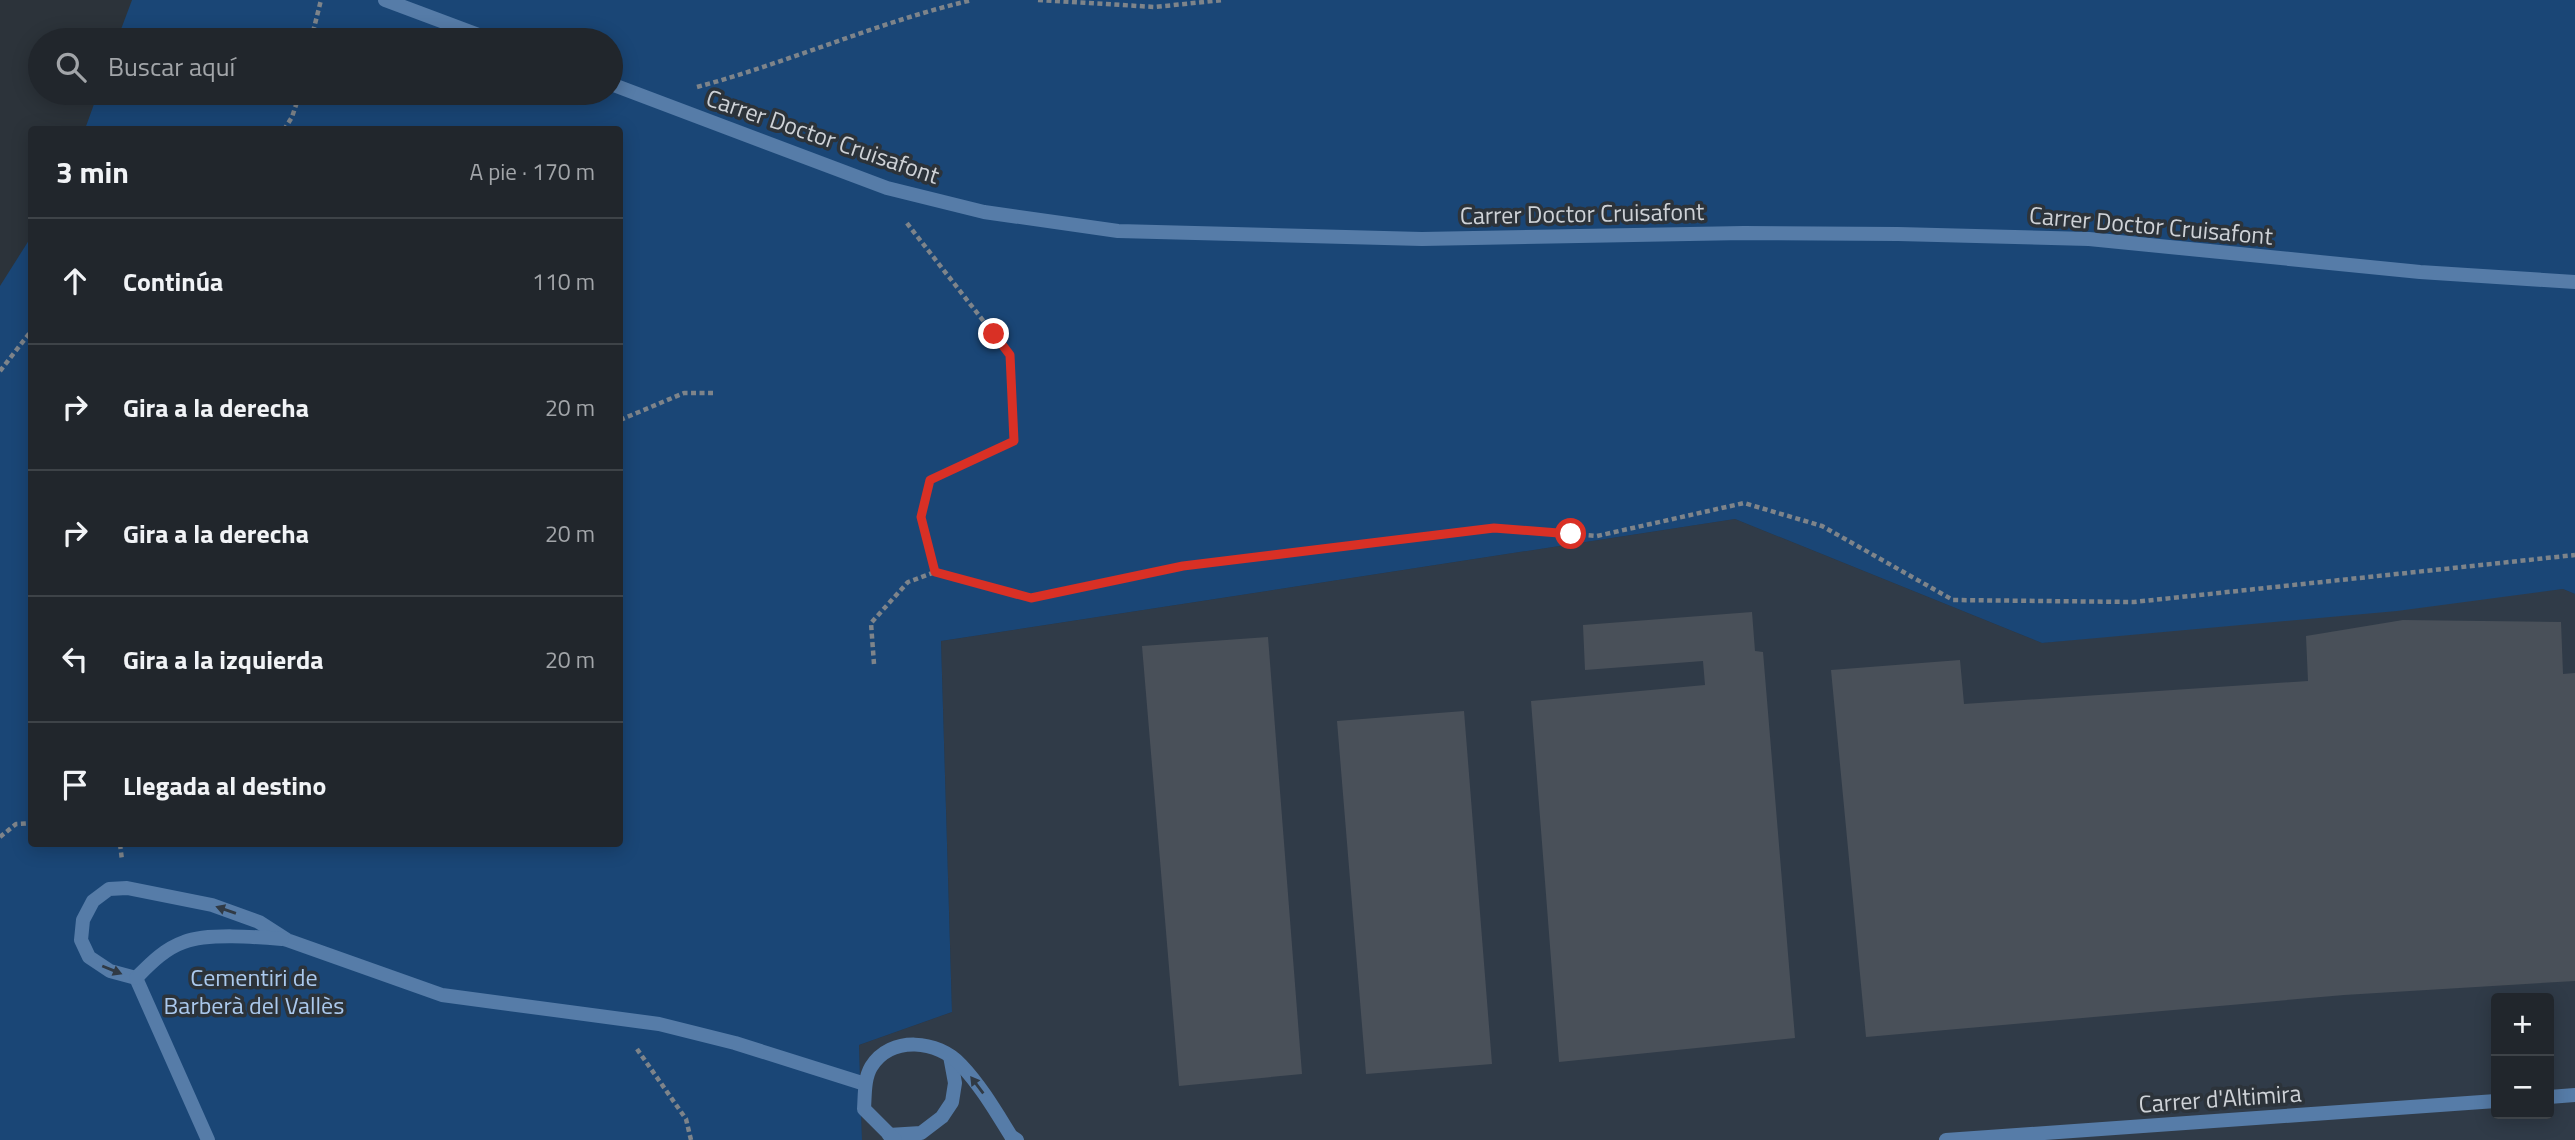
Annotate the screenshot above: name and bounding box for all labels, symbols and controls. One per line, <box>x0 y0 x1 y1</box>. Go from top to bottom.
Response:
search box <box>28 28 623 105</box>
text: Buscar aquí <box>108 47 235 86</box>
icon: search <box>52 48 90 86</box>
street label: Carrer Doctor Cruisafont <box>702 79 945 193</box>
text: 3 min <box>56 149 129 195</box>
text: A pie · 170 m <box>469 154 595 189</box>
street label: Carrer Doctor Cruisafont <box>1459 193 1705 233</box>
street label: Carrer Doctor Cruisafont <box>2028 196 2275 254</box>
icon: ahead <box>56 262 94 300</box>
text: Continúa <box>123 262 223 301</box>
text: 110 m <box>532 264 595 299</box>
route end <box>978 318 1009 349</box>
icon: right <box>56 388 94 426</box>
text: Gira a la derecha <box>123 388 309 427</box>
text: 20 m <box>545 390 595 425</box>
icon: right <box>56 514 94 552</box>
text: Gira a la derecha <box>123 514 309 553</box>
text: 20 m <box>545 516 595 551</box>
route start <box>1555 518 1586 549</box>
icon: left <box>56 640 94 678</box>
text: Gira a la izquierda <box>123 640 324 679</box>
text: 20 m <box>545 642 595 677</box>
icon: arrive <box>56 766 94 804</box>
text: Llegada al destino <box>123 766 326 805</box>
one-way arrow <box>215 904 236 915</box>
park label: Cementiri de Barberà del Vallès <box>164 959 344 1023</box>
one-way arrow <box>102 965 123 976</box>
map controls <box>2491 993 2554 1119</box>
button: + <box>2491 993 2554 1056</box>
button: − <box>2491 1056 2554 1119</box>
street label: Carrer d'Altimira <box>2137 1074 2303 1122</box>
one-way arrow <box>971 1076 985 1094</box>

